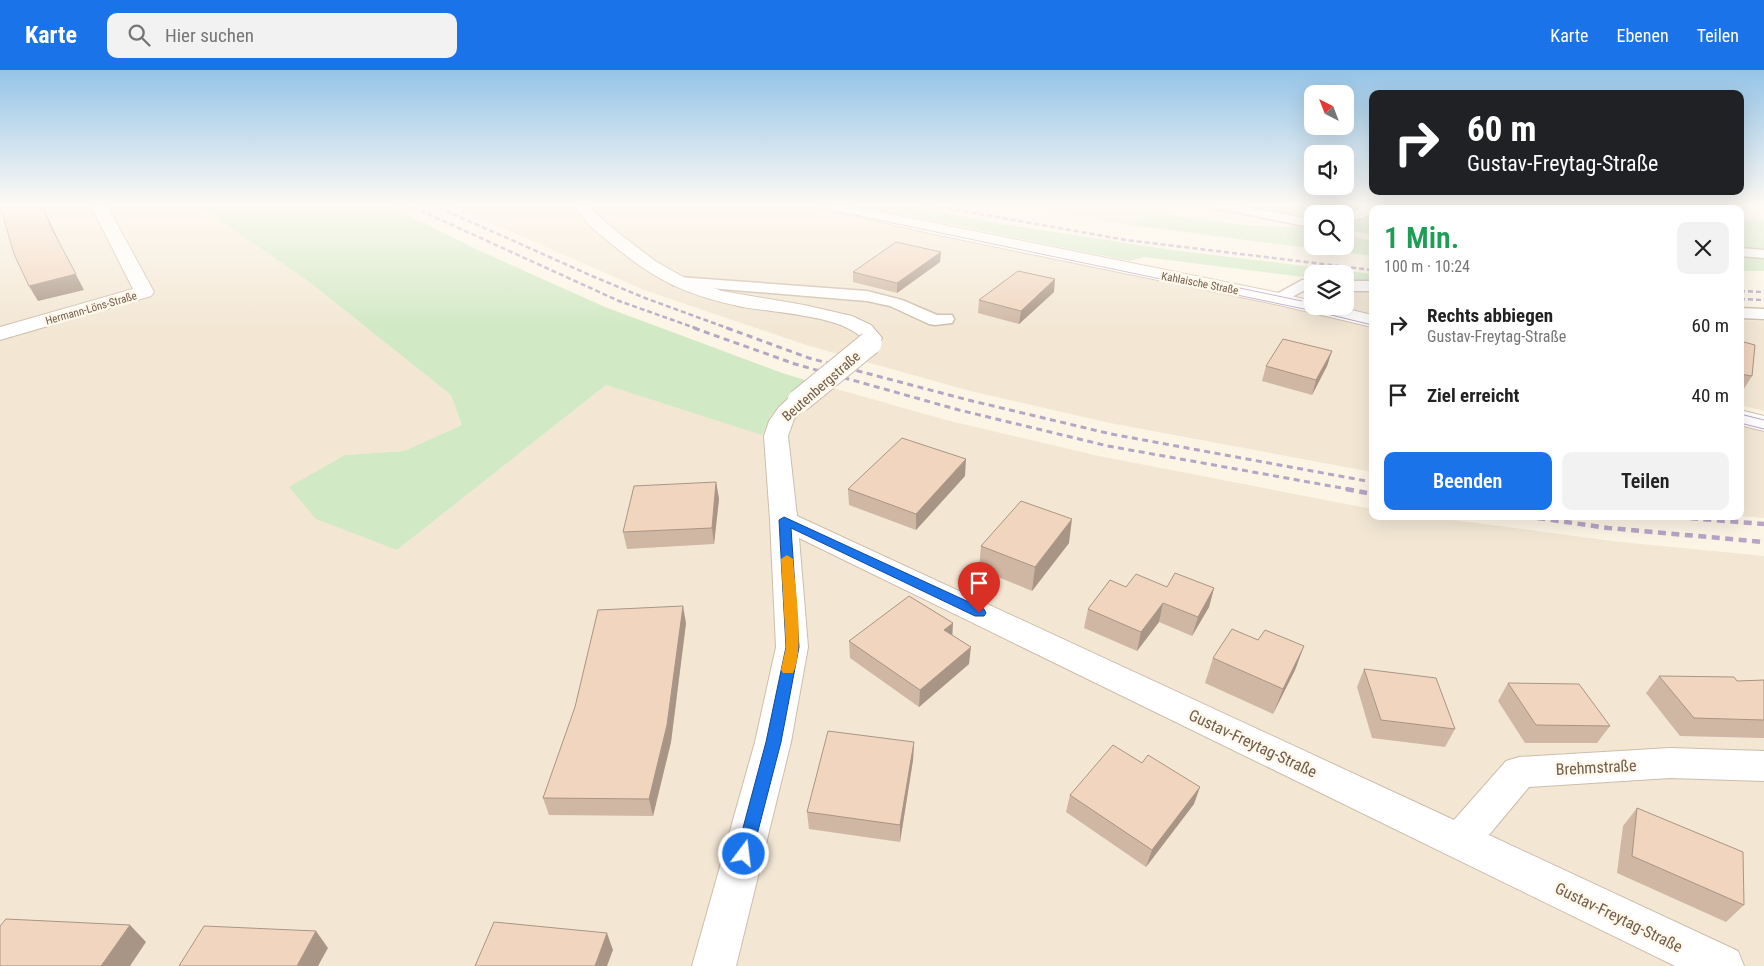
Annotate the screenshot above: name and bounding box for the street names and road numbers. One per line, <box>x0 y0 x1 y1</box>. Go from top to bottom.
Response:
street label: Kahlaische Straße <box>1160 270 1240 297</box>
street label: Hermann-Löns-Straße <box>44 289 138 328</box>
street label: Beutenbergstraße <box>779 348 864 424</box>
street label: Gustav-Freytag-Straße <box>1186 705 1320 781</box>
street label: Brehmstraße <box>1555 756 1637 779</box>
street label: Gustav-Freytag-Straße <box>1552 878 1686 957</box>

